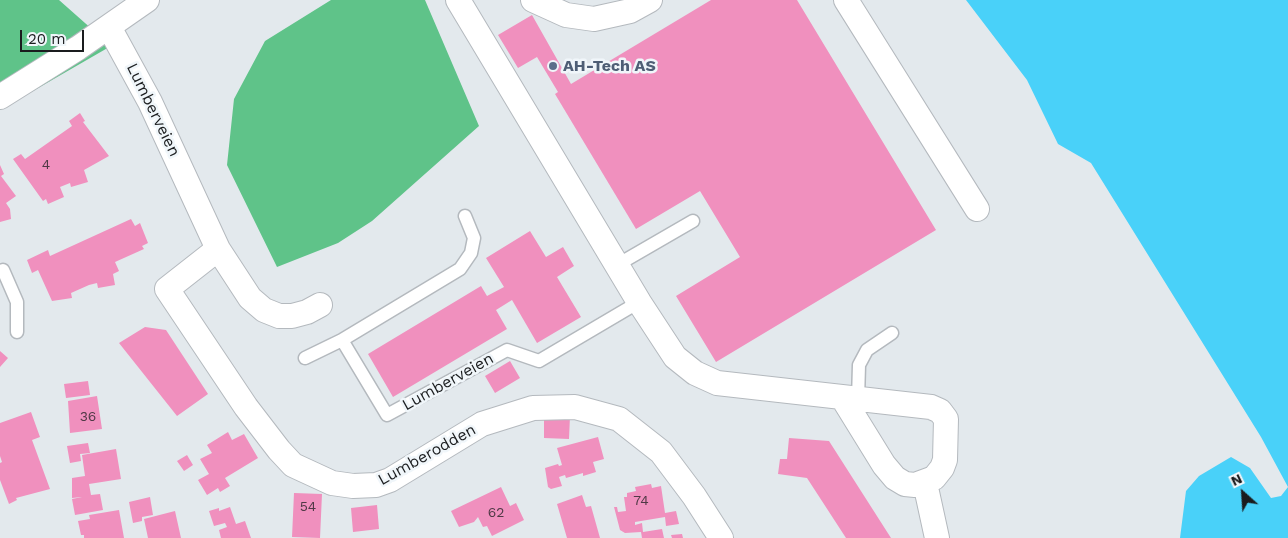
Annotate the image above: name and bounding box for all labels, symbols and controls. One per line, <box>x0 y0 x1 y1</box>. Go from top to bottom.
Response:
scale bar <box>22 20 86 52</box>
text: 20 m <box>28 30 66 48</box>
place label: AH-Tech AS <box>563 56 656 76</box>
street label: Lumberveien <box>122 60 184 160</box>
marker: AH-Tech AS <box>547 60 559 72</box>
house number: 4 <box>42 157 50 173</box>
street label: Lumberveien <box>399 349 497 415</box>
house number: 36 <box>80 409 96 425</box>
street label: Lumberodden <box>375 420 479 490</box>
north arrow <box>1218 468 1268 518</box>
text: N <box>1228 470 1245 489</box>
house number: 74 <box>633 493 649 509</box>
house number: 54 <box>300 499 316 515</box>
house number: 62 <box>488 505 504 521</box>

